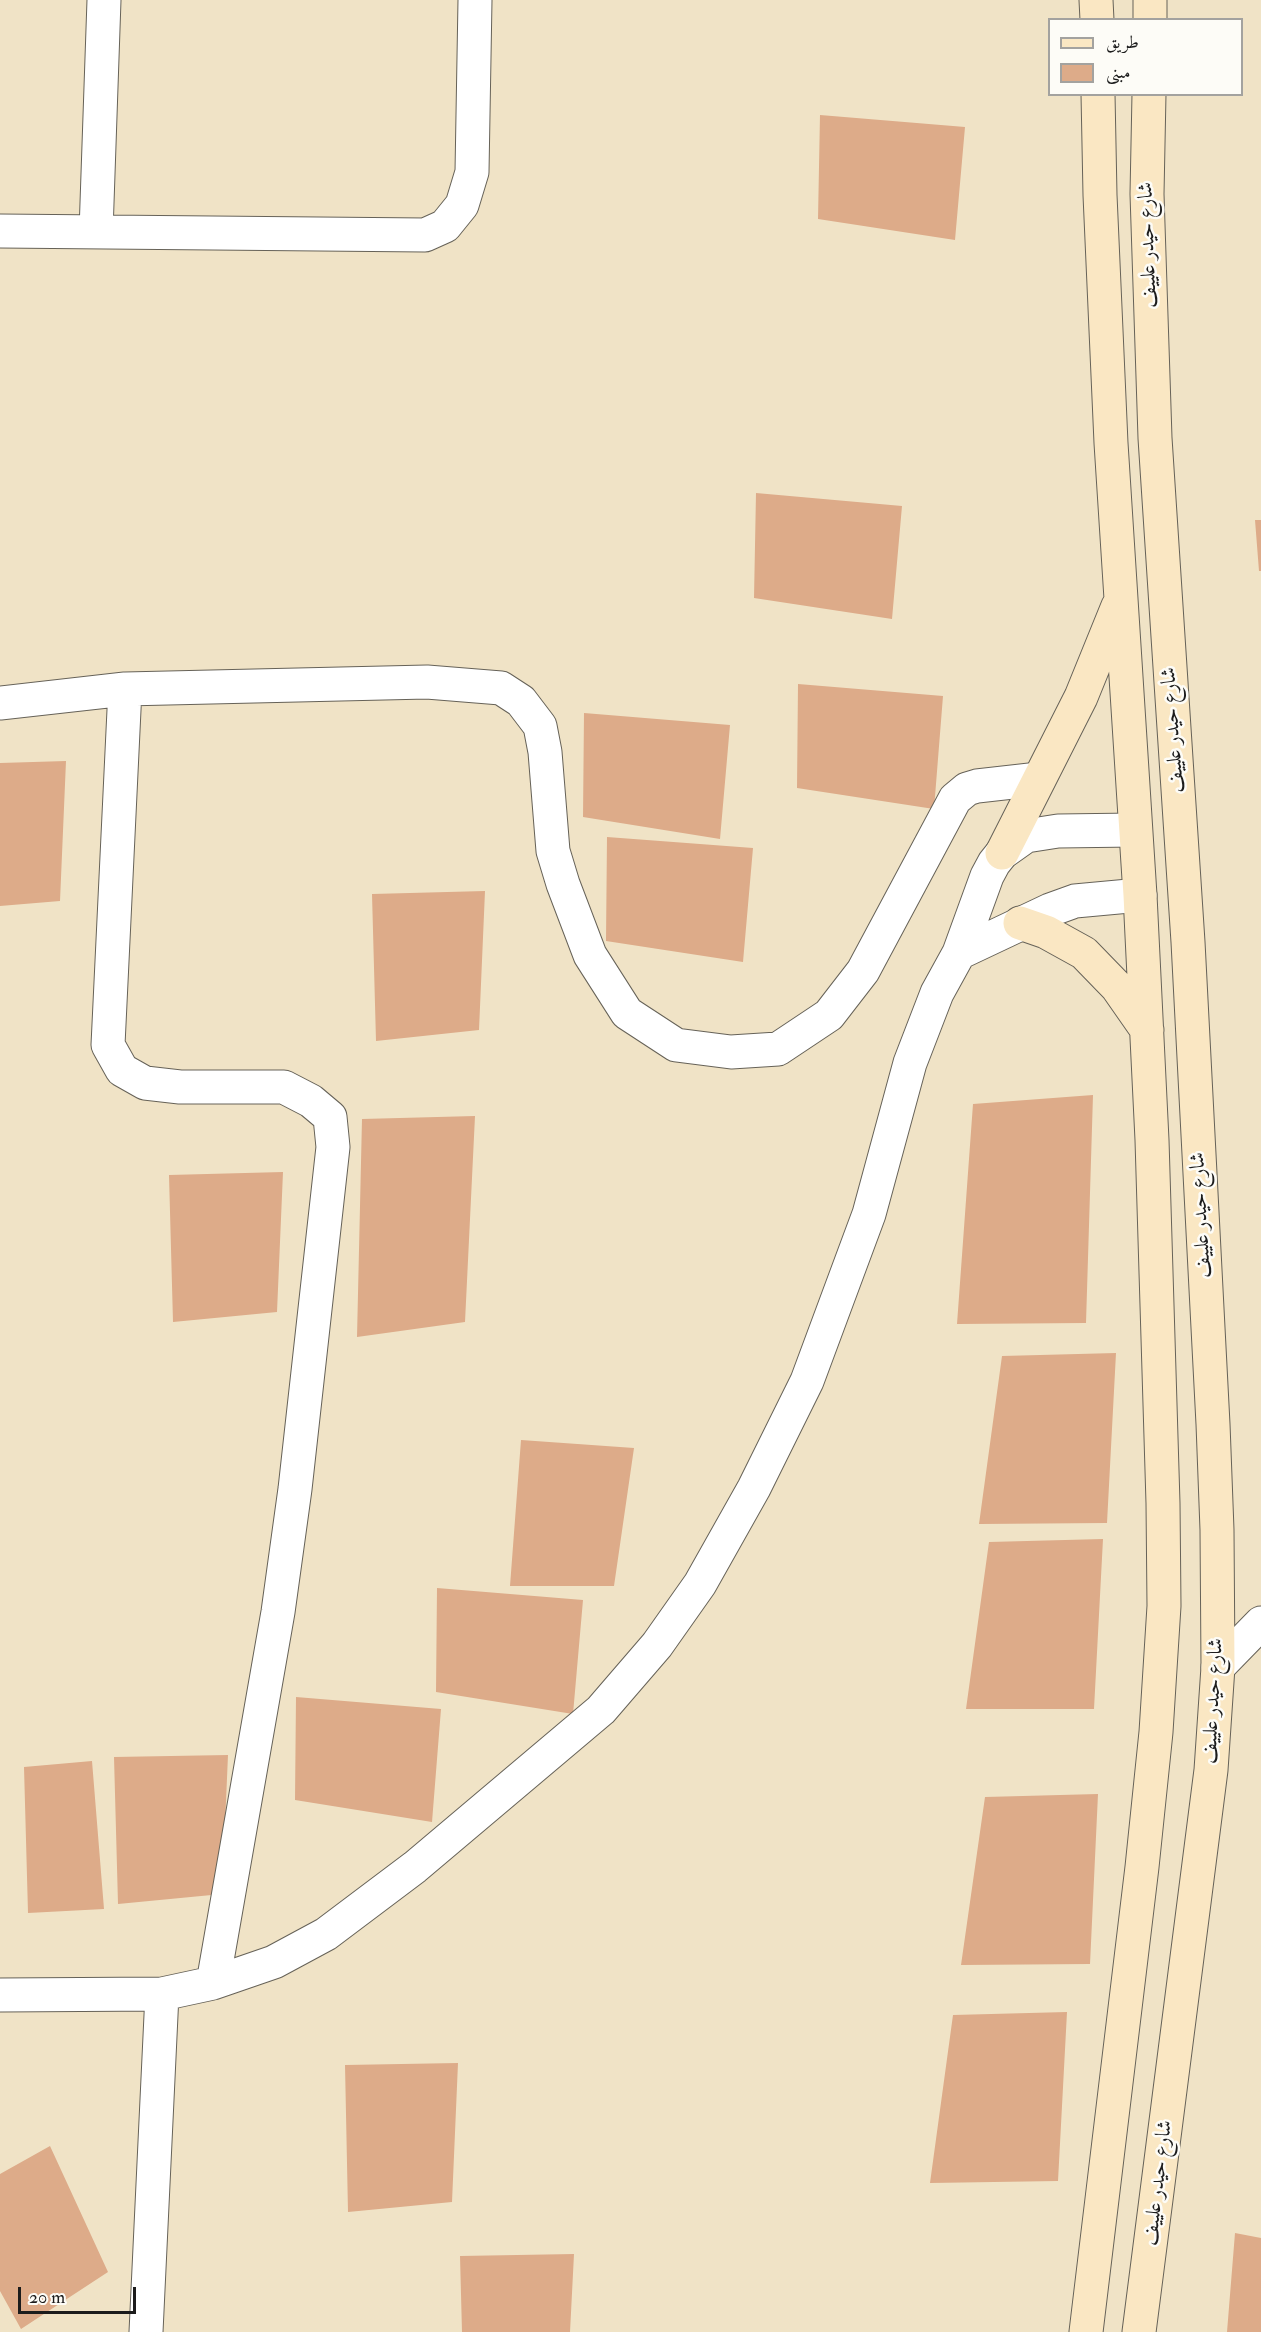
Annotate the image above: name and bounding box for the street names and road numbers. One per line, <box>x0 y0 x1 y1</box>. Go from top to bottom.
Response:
street label: شارع حيدر علييف <box>1134 182 1164 308</box>
street label: شارع حيدر علييف <box>1157 666 1191 794</box>
street label: شارع حيدر علييف <box>1186 1151 1218 1279</box>
street label: شارع حيدر علييف <box>1198 1637 1230 1765</box>
street label: شارع حيدر علييف <box>1139 2119 1179 2247</box>

